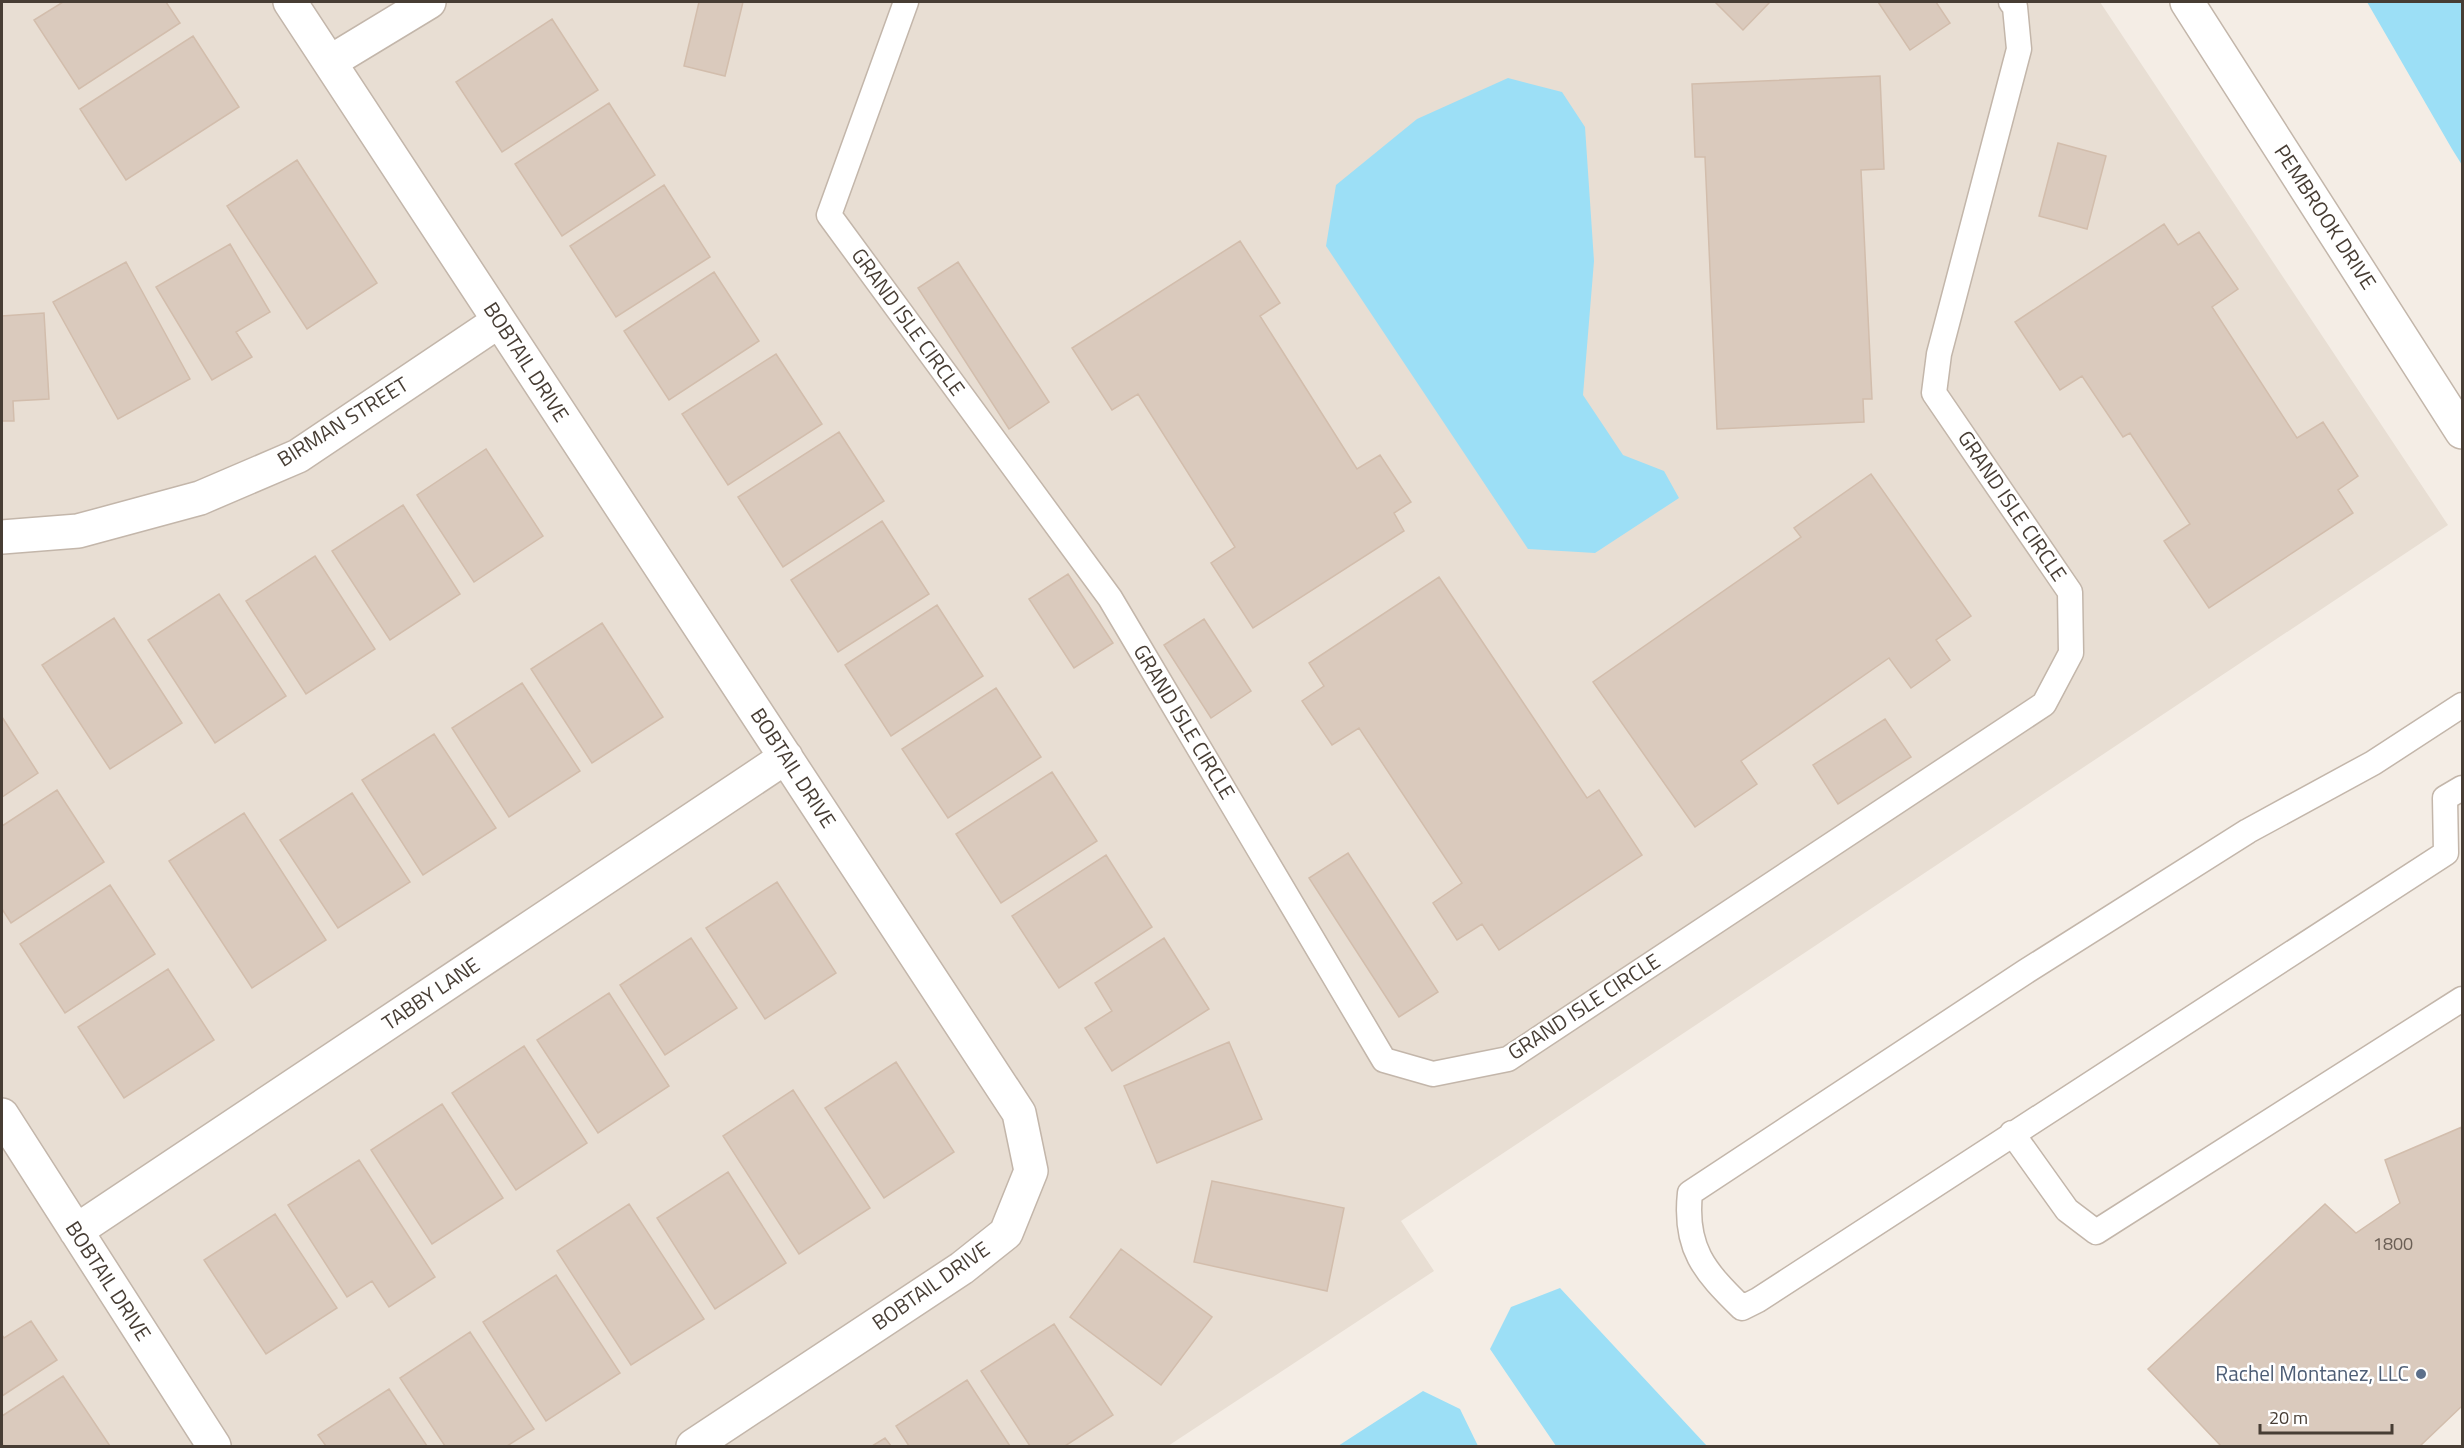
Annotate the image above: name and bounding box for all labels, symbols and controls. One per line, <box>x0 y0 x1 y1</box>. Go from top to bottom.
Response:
street label: PEMBROOK DRIVE <box>2267 138 2385 295</box>
street label: GRAND ISLE CIRCLE <box>844 241 974 402</box>
street label: BOBTAIL DRIVE <box>476 295 578 428</box>
street label: BIRMAN STREET <box>271 368 414 474</box>
street label: GRAND ISLE CIRCLE <box>1950 424 2075 587</box>
street label: GRAND ISLE CIRCLE <box>1126 638 1244 805</box>
street label: BOBTAIL DRIVE <box>743 701 845 834</box>
street label: GRAND ISLE CIRCLE <box>1501 945 1666 1068</box>
street label: TABBY LANE <box>375 949 486 1038</box>
street label: BOBTAIL DRIVE <box>58 1214 160 1347</box>
house number: 1800 <box>2373 1230 2413 1257</box>
street label: BOBTAIL DRIVE <box>865 1233 996 1338</box>
place label: Rachel Montanez, LLC <box>2215 1357 2409 1389</box>
marker: Rachel Montanez, LLC <box>2414 1367 2428 1381</box>
scale bar <box>2260 1397 2392 1435</box>
text: 20 m <box>2269 1404 2308 1431</box>

